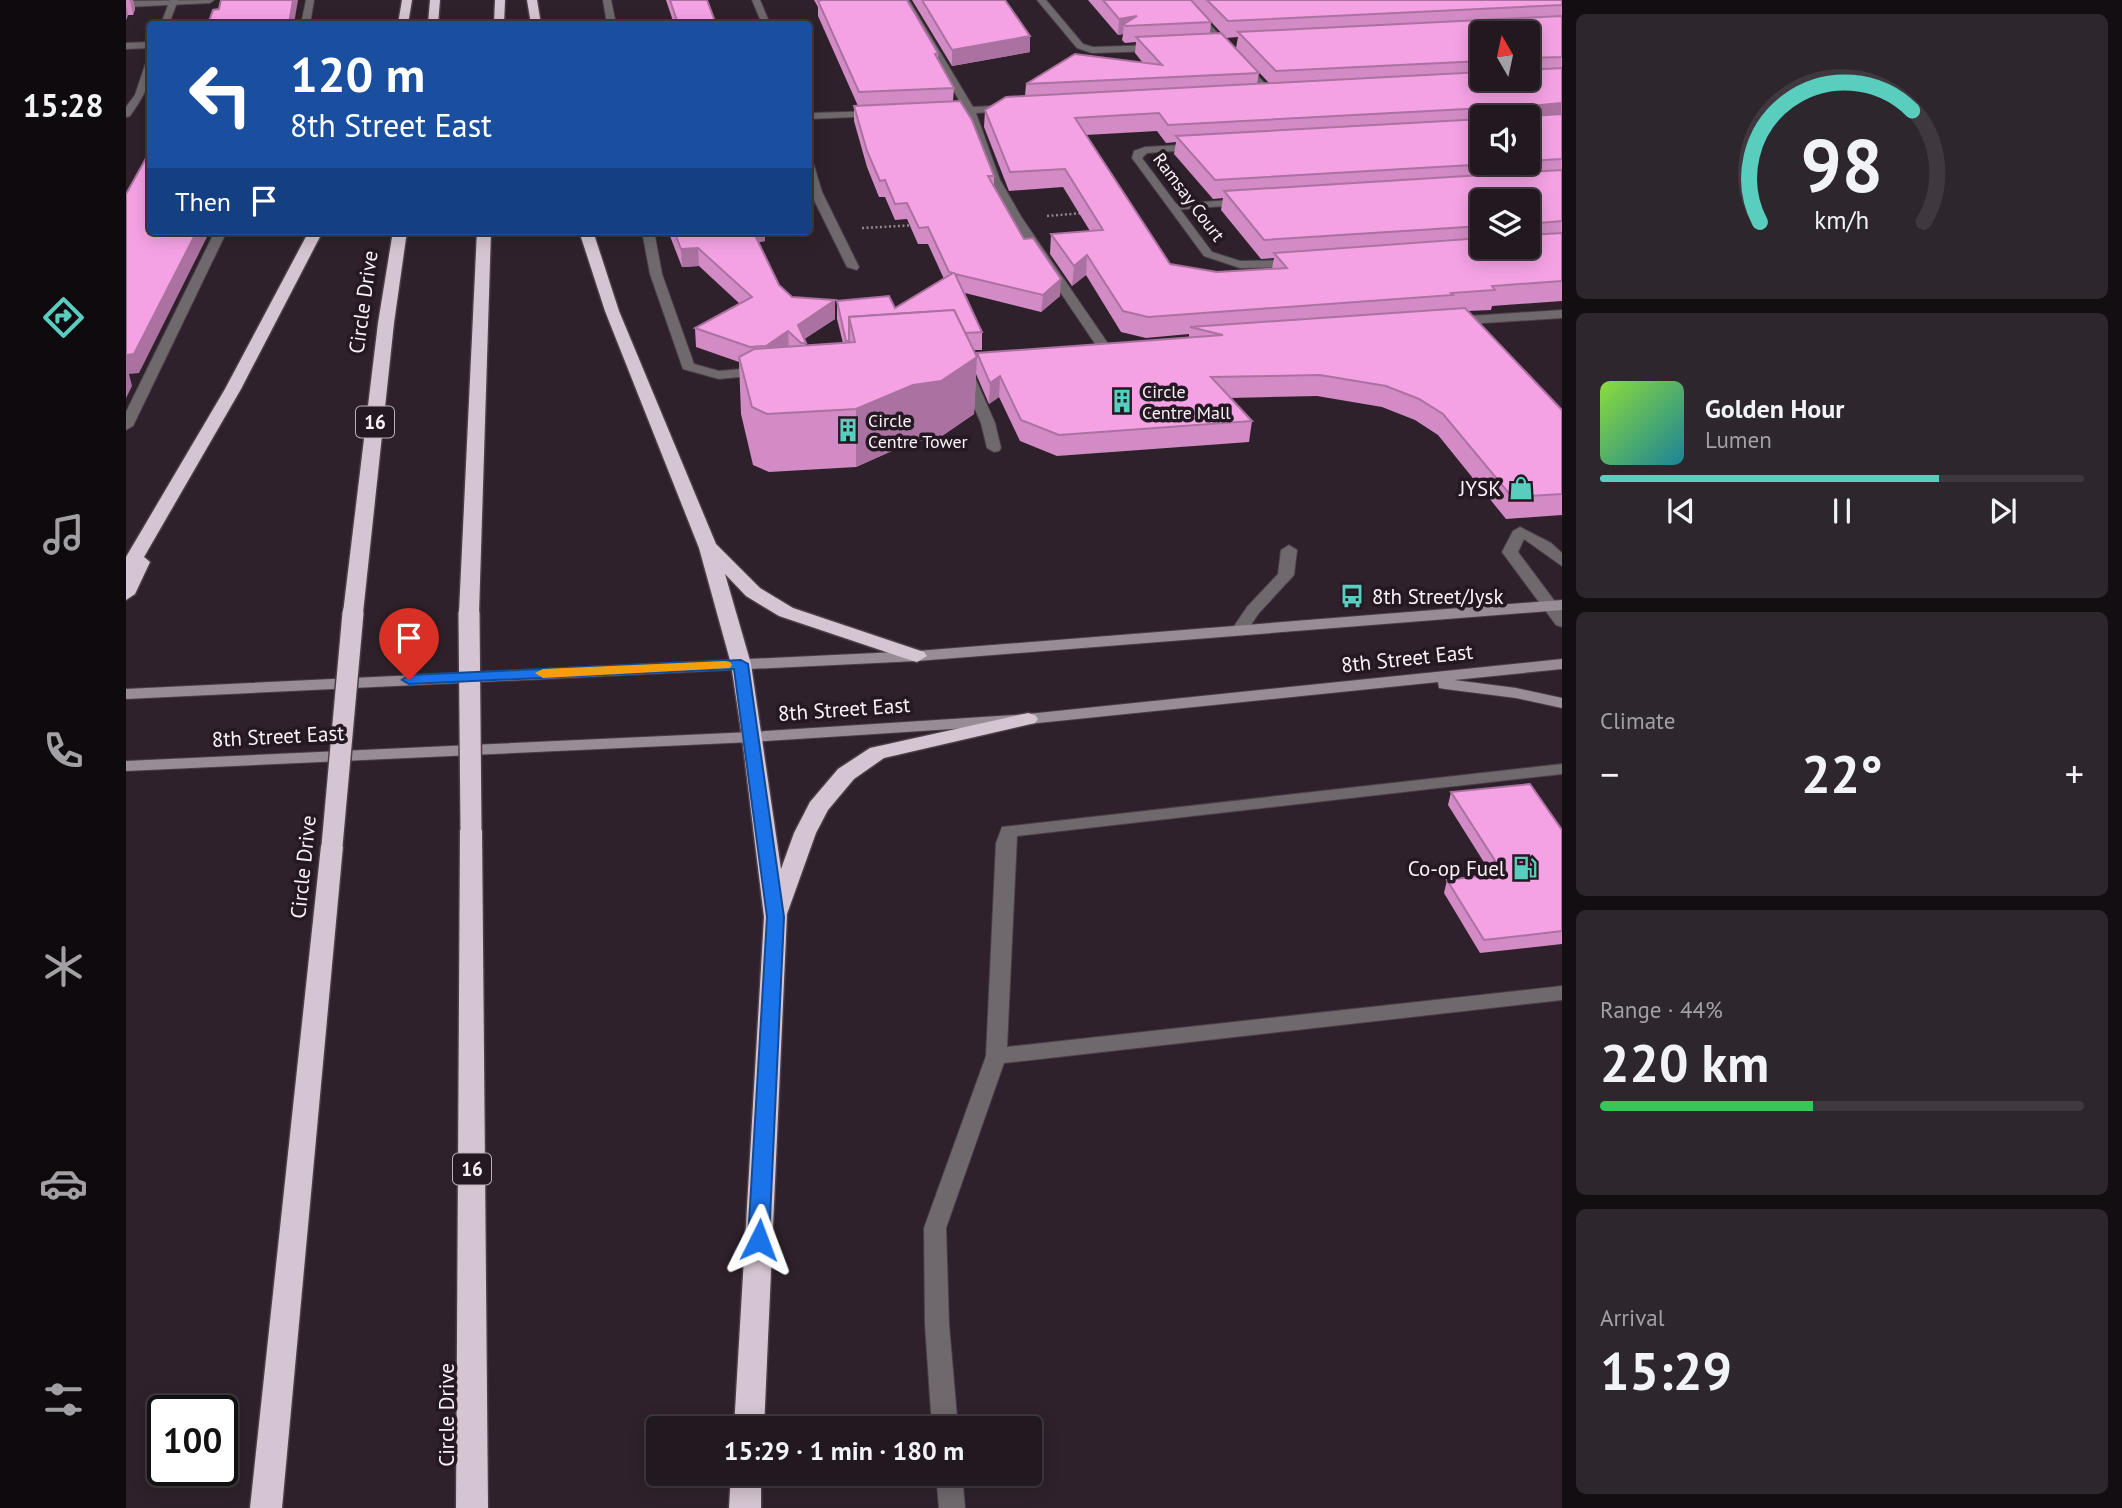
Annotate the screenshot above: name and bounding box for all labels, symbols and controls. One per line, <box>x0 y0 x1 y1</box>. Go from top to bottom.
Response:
north arrow <box>1470 21 1540 91</box>
map controls <box>1470 21 1540 259</box>
text: 120 m <box>290 42 425 106</box>
icon: left <box>175 49 266 140</box>
text: 15:28 <box>22 84 104 126</box>
text: 8th Street East <box>290 104 492 146</box>
button: sound <box>1470 105 1540 175</box>
text: 98 <box>1801 119 1883 213</box>
street label: Ramsay Court <box>1148 148 1230 246</box>
icon: arrive <box>245 182 283 220</box>
text: Then <box>175 185 231 218</box>
button: layers <box>1470 189 1540 259</box>
text: km/h <box>1815 204 1869 236</box>
street label: Circle Drive <box>342 249 384 355</box>
icon: directions <box>39 293 88 342</box>
place label: Circle Centre Mall <box>1142 380 1231 424</box>
building icon: Circle Centre Mall <box>1108 387 1136 415</box>
text: Golden Hour <box>1705 392 1844 425</box>
road number: 16 <box>356 406 394 438</box>
place label: Circle Centre Tower <box>868 409 968 453</box>
building icon: Circle Centre Tower <box>834 416 862 444</box>
text: Lumen <box>1705 425 1772 454</box>
shop icon: JYSK <box>1507 474 1535 502</box>
place label: JYSK <box>1458 475 1501 502</box>
icon: previous <box>1662 492 1700 530</box>
icon: pause <box>1823 492 1861 530</box>
icon: next <box>1984 492 2022 530</box>
icon: music <box>39 510 88 559</box>
bus stop icon: 8th Street/Jysk <box>1338 582 1366 610</box>
place label: 8th Street/Jysk <box>1372 583 1504 610</box>
pin <box>379 608 439 680</box>
icon: arrive <box>390 619 428 657</box>
street label: 8th Street East <box>1340 638 1474 678</box>
street label: 8th Street East <box>777 691 911 727</box>
text: Climate <box>1600 706 1675 735</box>
street label: 8th Street East <box>211 719 345 753</box>
icon: phone <box>39 726 88 775</box>
text: 22° <box>1801 740 1883 807</box>
text: − <box>1600 749 1619 798</box>
text: + <box>2065 749 2084 798</box>
street label: Circle Drive <box>284 814 322 920</box>
fuel station icon: Co-op Fuel <box>1511 854 1539 882</box>
place label: Co-op Fuel <box>1408 855 1505 882</box>
icon: climate <box>39 942 88 991</box>
text: Range · 44% <box>1600 995 1723 1024</box>
text: 220 km <box>1600 1029 1769 1096</box>
road number: 16 <box>453 1154 491 1184</box>
icon: car <box>39 1159 88 1208</box>
position arrow <box>722 1203 796 1277</box>
text: Arrival <box>1600 1303 1664 1332</box>
text: 15:29 <box>1600 1337 1732 1404</box>
street label: Circle Drive <box>433 1363 460 1467</box>
icon: filters <box>39 1375 88 1424</box>
speed limit sign: 100 <box>147 1395 238 1486</box>
text: 15:29 · 1 min · 180 m <box>724 1434 964 1467</box>

